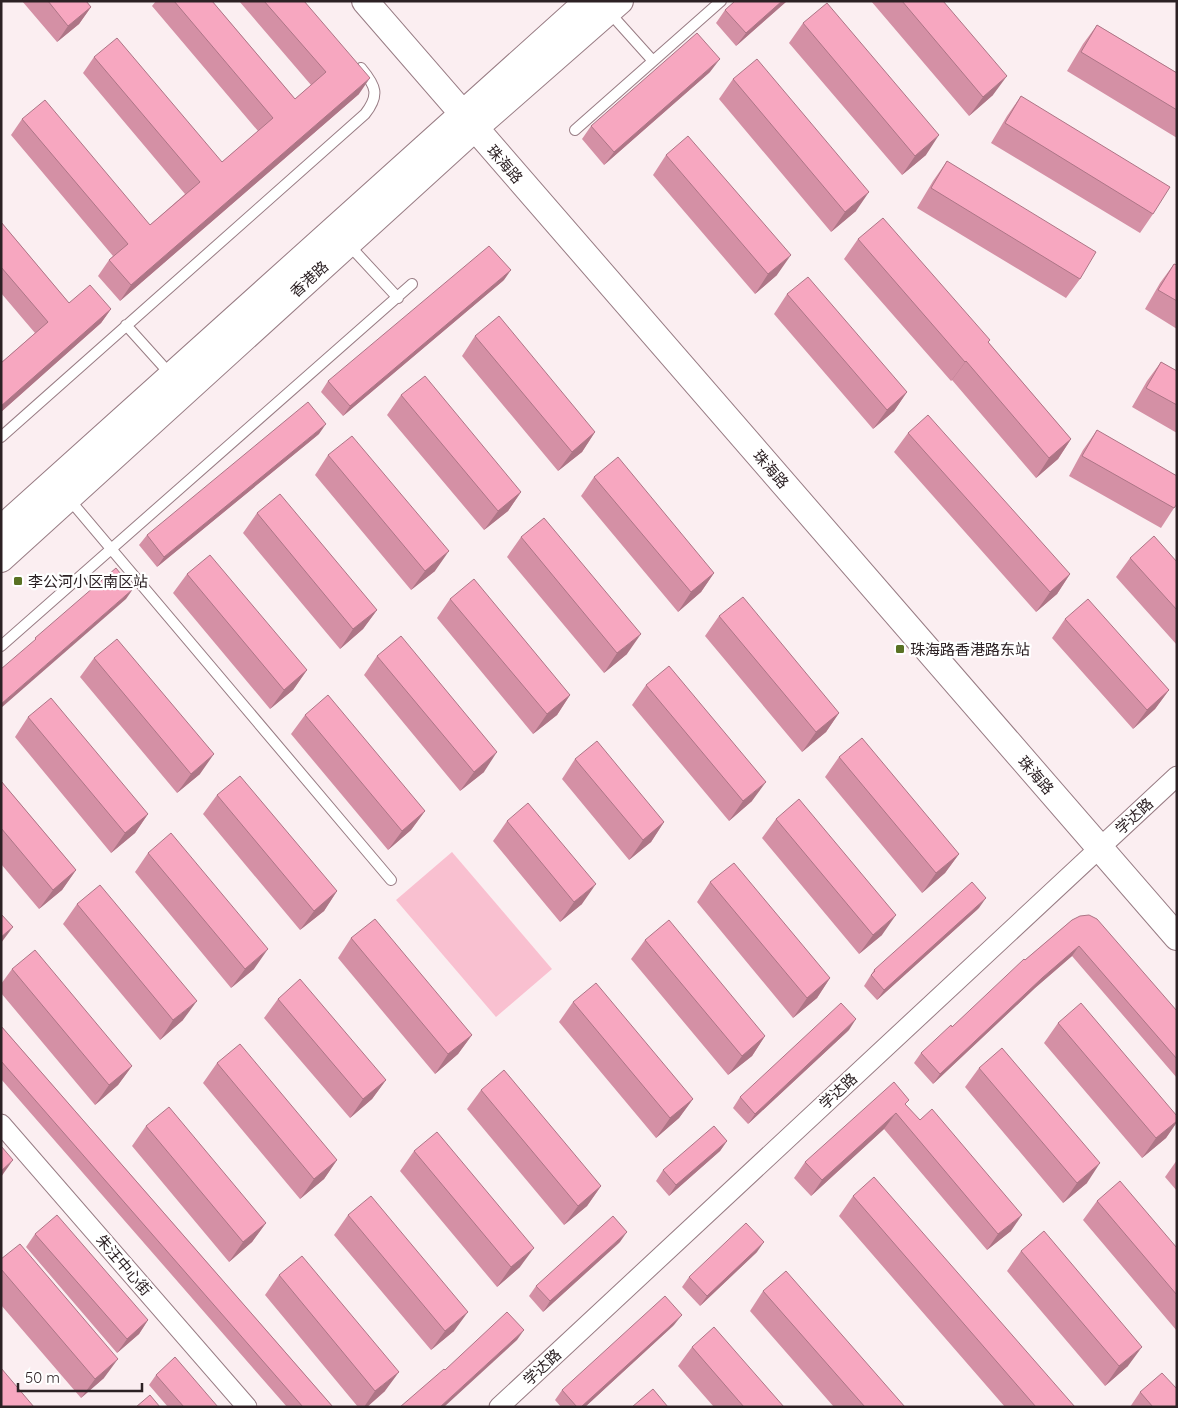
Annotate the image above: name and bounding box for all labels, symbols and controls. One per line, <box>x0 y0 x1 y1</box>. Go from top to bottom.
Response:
street label: 珠海路 <box>483 141 527 187</box>
street label: 香港路 <box>286 257 332 301</box>
street label: 珠海路 <box>749 446 793 492</box>
place label: 李公河小区南区站 <box>28 572 148 591</box>
marker: 李公河小区南区站 <box>12 575 24 587</box>
place label: 珠海路香港路东站 <box>910 640 1030 659</box>
marker: 珠海路香港路东站 <box>894 643 906 655</box>
street label: 珠海路 <box>1014 752 1058 798</box>
street label: 学达路 <box>1111 794 1157 838</box>
street label: 学达路 <box>815 1069 861 1113</box>
street label: 朱汪中心街 <box>92 1230 156 1300</box>
street label: 学达路 <box>519 1345 565 1389</box>
scale bar <box>18 1360 141 1392</box>
text: 50 m <box>25 1368 60 1387</box>

